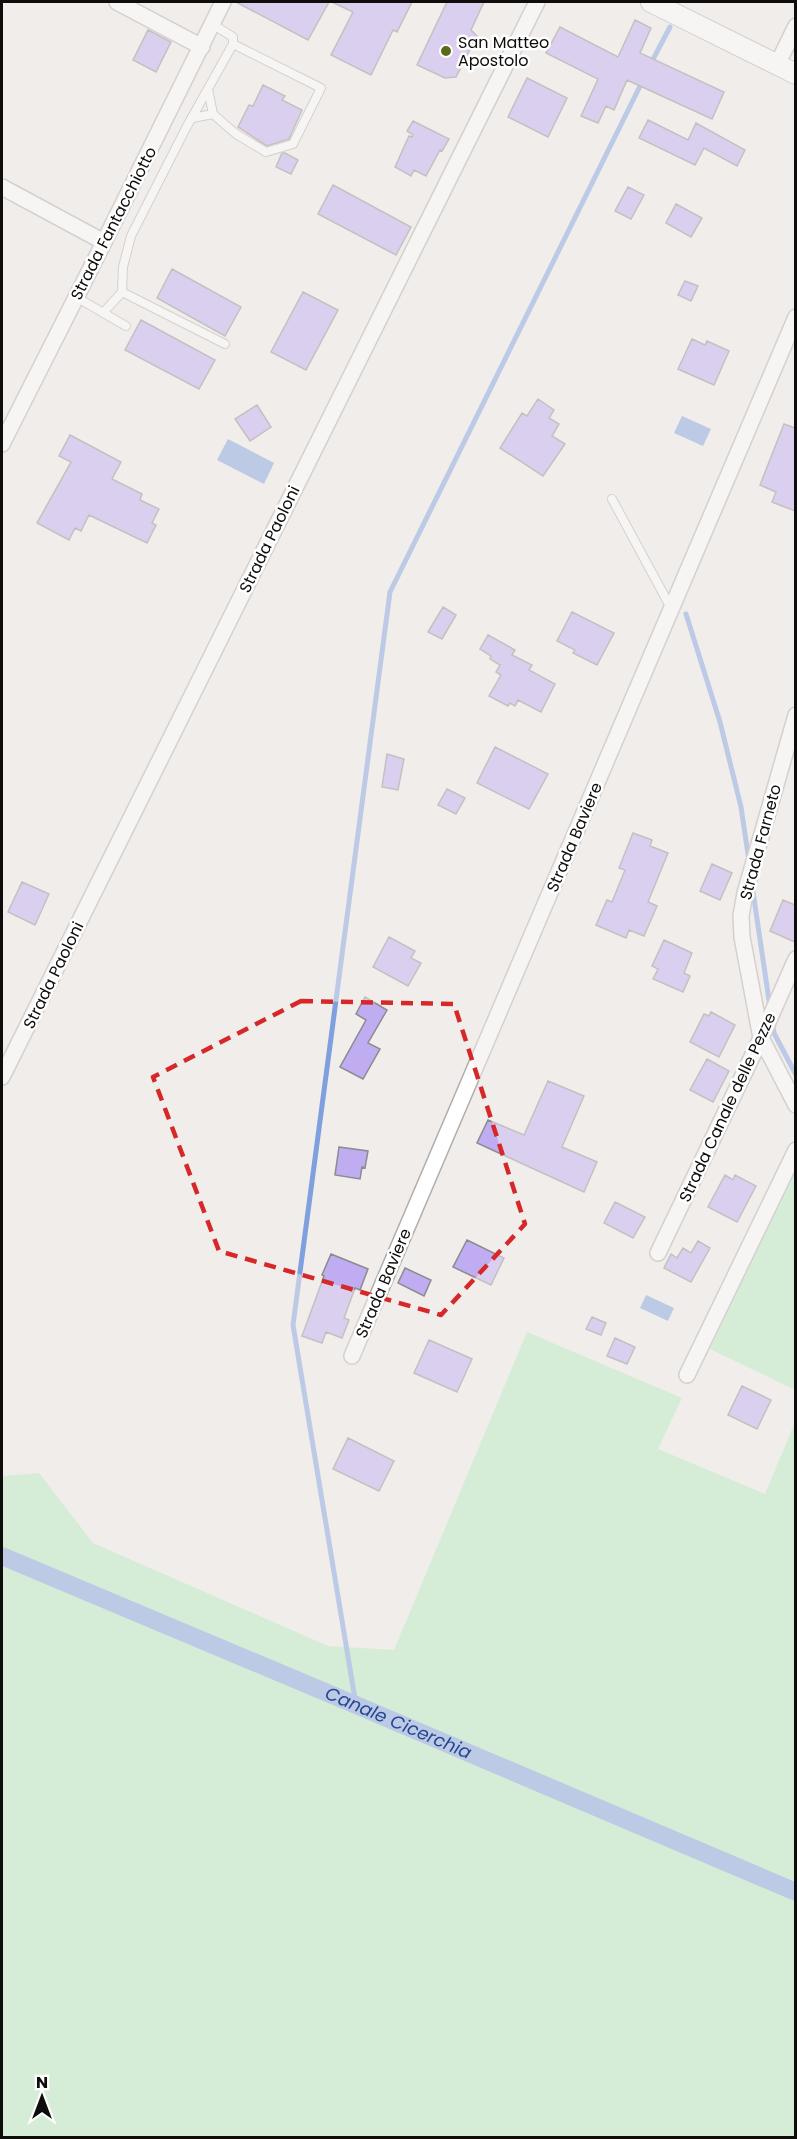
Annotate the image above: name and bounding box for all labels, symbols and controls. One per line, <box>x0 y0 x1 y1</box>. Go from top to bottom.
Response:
place label: San Matteo Apostolo <box>458 31 549 72</box>
marker: San Matteo Apostolo <box>439 44 453 58</box>
street label: Strada Fantacchiotto <box>65 143 162 304</box>
street label: Strada Paoloni <box>234 482 305 597</box>
street label: Strada Baviere <box>541 779 608 896</box>
street label: Strada Farneto <box>734 782 787 903</box>
street label: Strada Paoloni <box>18 918 89 1033</box>
street label: Strada Canale delle Pezze <box>673 1009 782 1206</box>
street label: Strada Baviere <box>350 1225 417 1342</box>
water label: Canale Cicerchia <box>321 1680 476 1765</box>
north arrow <box>12 2067 72 2127</box>
text: N <box>36 2071 48 2094</box>

